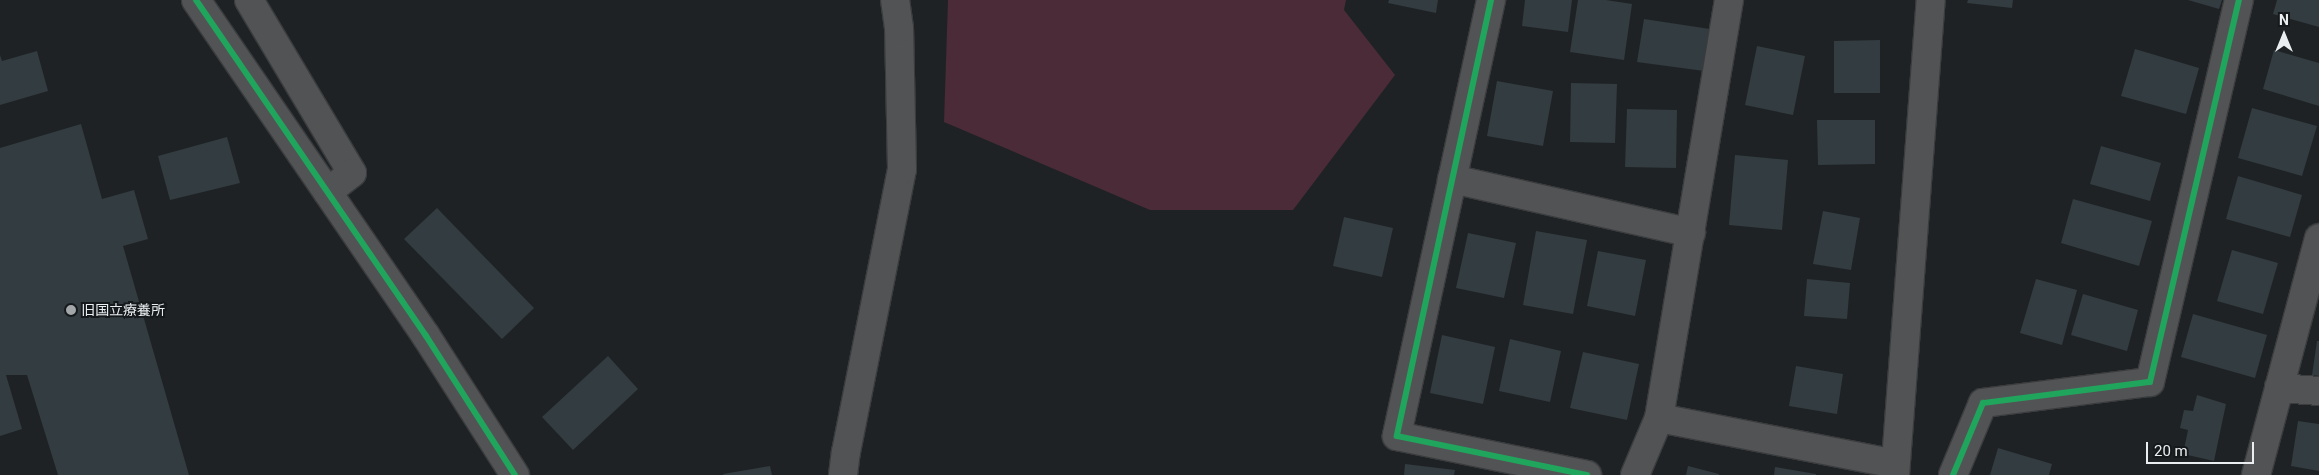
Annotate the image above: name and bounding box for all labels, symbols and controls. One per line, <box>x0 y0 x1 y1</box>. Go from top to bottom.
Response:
north arrow <box>2259 10 2309 60</box>
text: N <box>2279 12 2289 28</box>
place label: 旧国立療養所 <box>81 302 165 318</box>
marker: 旧国立療養所 <box>65 304 77 316</box>
scale bar <box>2149 432 2256 464</box>
text: 20 m <box>2154 442 2188 460</box>

